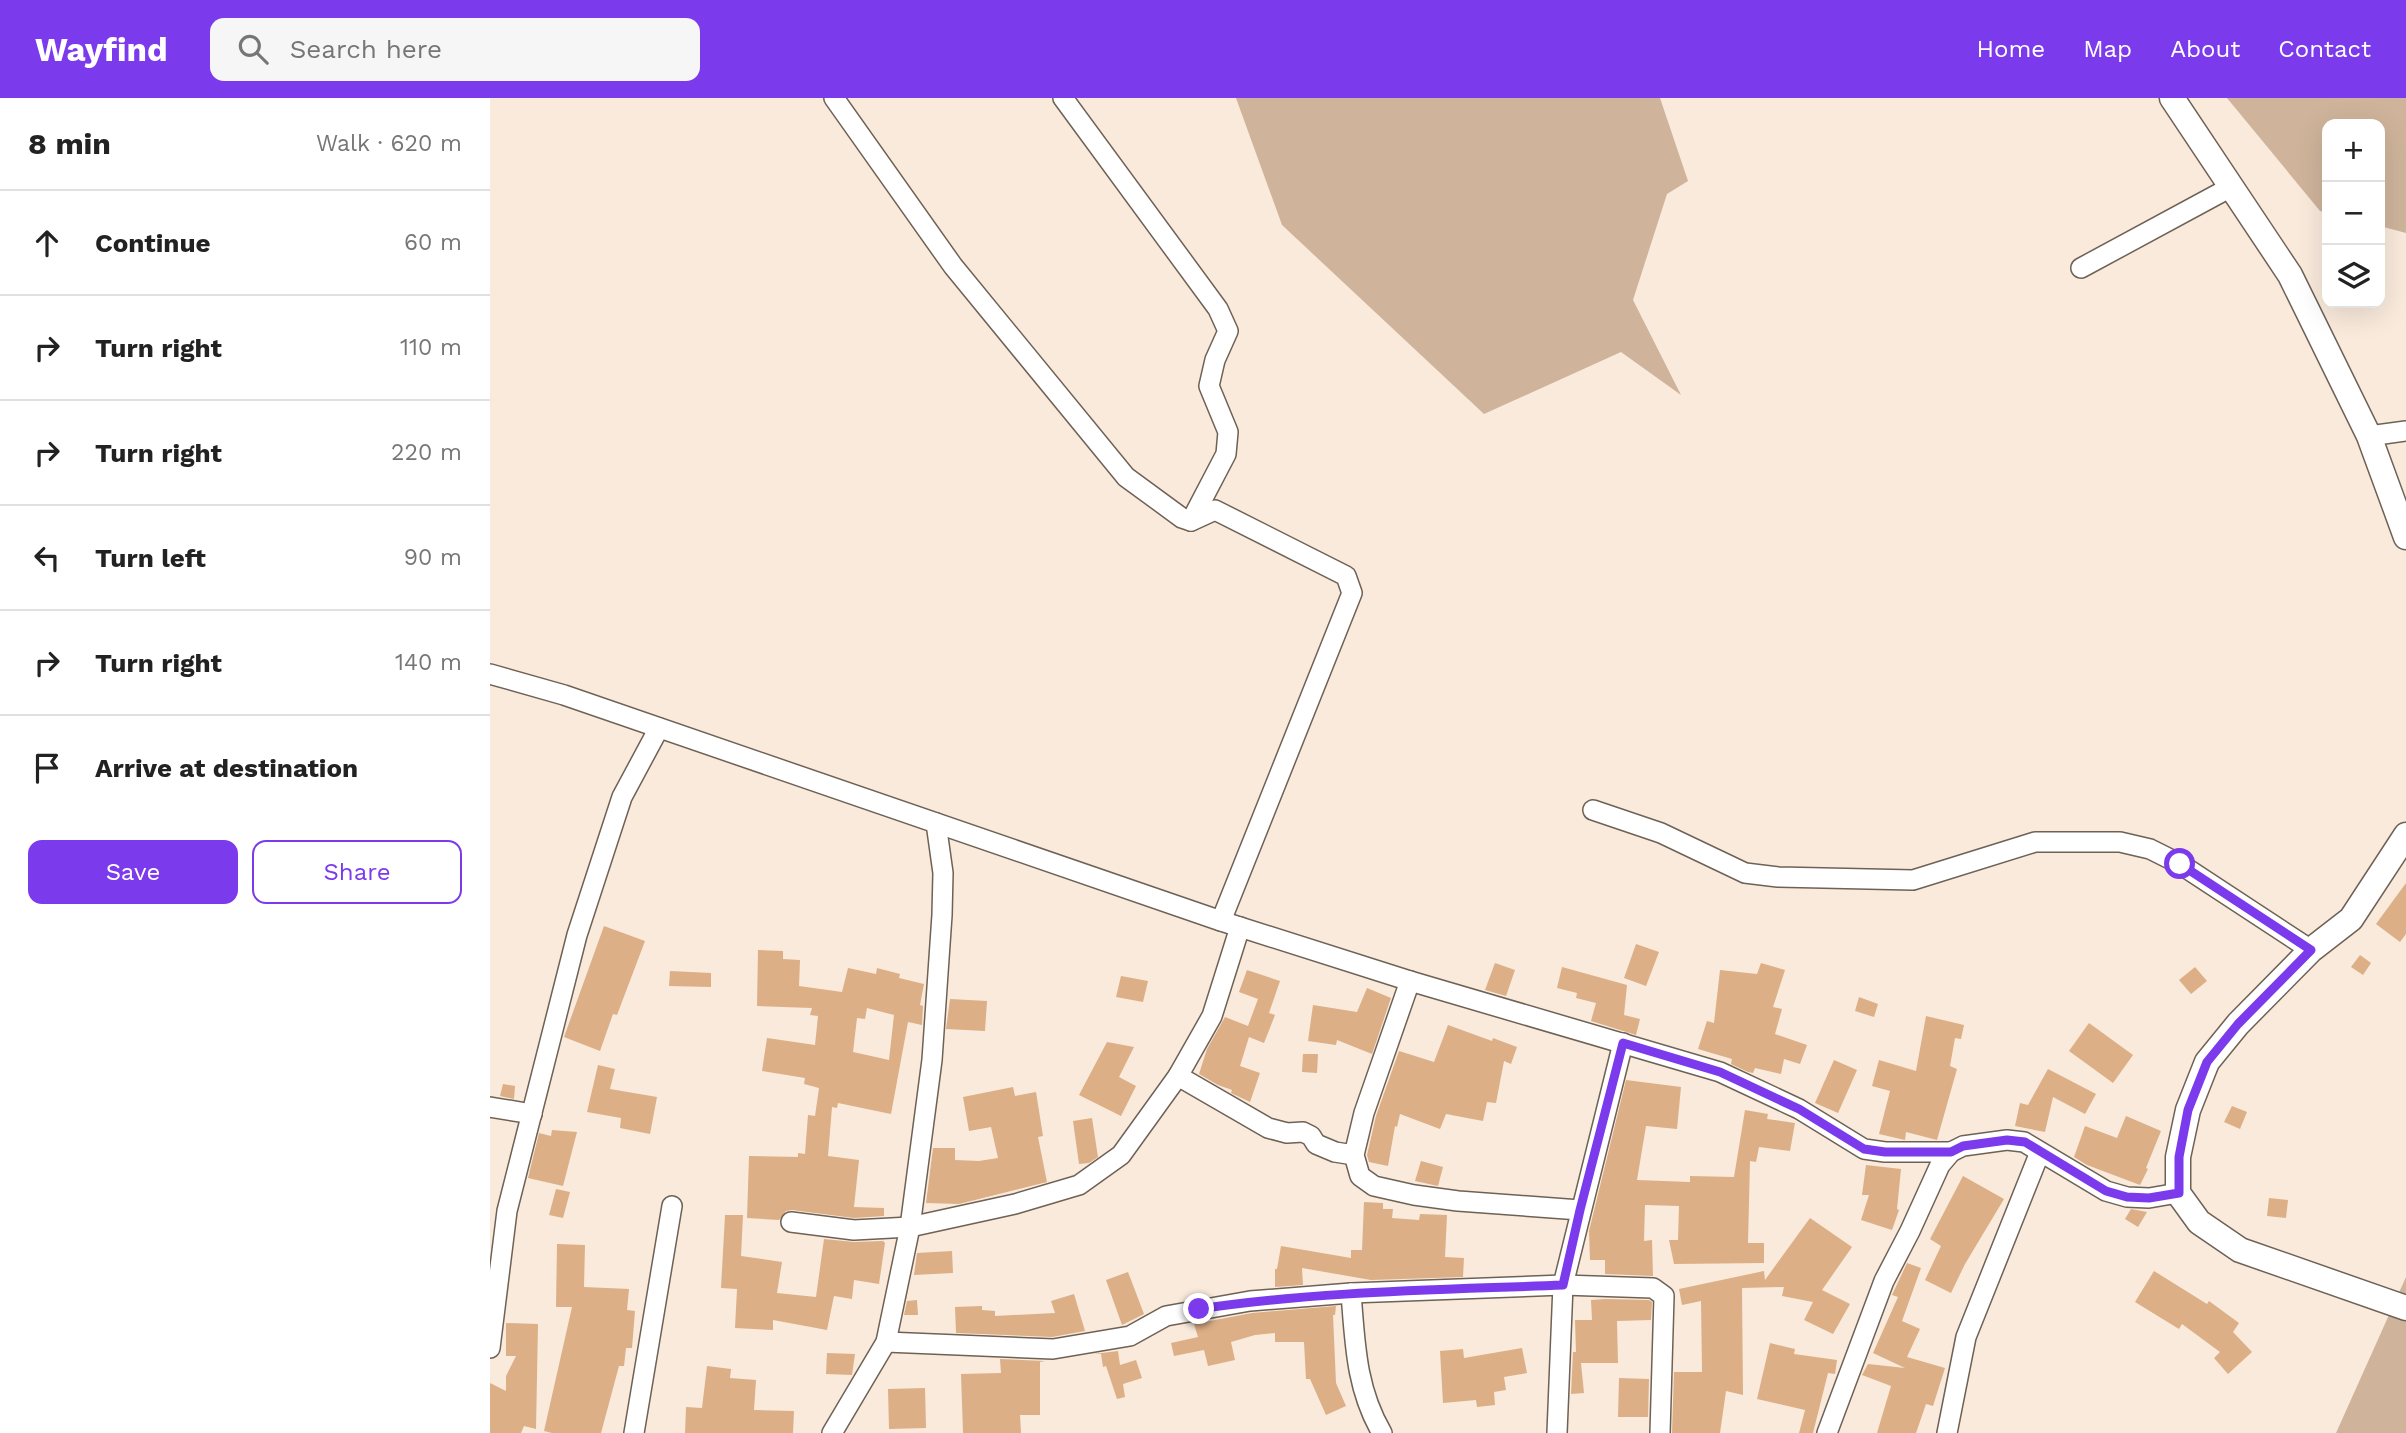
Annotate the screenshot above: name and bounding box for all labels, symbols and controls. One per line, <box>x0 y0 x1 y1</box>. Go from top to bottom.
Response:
search box <box>210 18 700 81</box>
text: Wayfind <box>35 30 168 69</box>
icon: search <box>234 30 272 68</box>
text: Search here <box>290 34 442 64</box>
text: Home <box>1977 35 2045 63</box>
text: Map <box>2083 35 2132 63</box>
text: About <box>2170 35 2240 63</box>
text: Contact <box>2278 35 2371 63</box>
map controls <box>2322 119 2385 308</box>
button: + <box>2322 119 2385 182</box>
text: 8 min <box>28 126 111 161</box>
text: Walk · 620 m <box>316 130 462 157</box>
button: − <box>2322 182 2385 245</box>
icon: ahead <box>28 224 66 262</box>
text: Continue <box>95 228 211 258</box>
text: 60 m <box>404 229 462 256</box>
button: layers <box>2322 245 2385 308</box>
icon: right <box>28 329 66 367</box>
text: Turn right <box>95 333 222 363</box>
text: 110 m <box>400 334 462 361</box>
icon: right <box>28 434 66 472</box>
text: Turn right <box>95 438 222 468</box>
text: 220 m <box>391 439 462 466</box>
icon: left <box>28 539 66 577</box>
text: Turn left <box>95 543 206 573</box>
text: 90 m <box>404 544 462 571</box>
icon: right <box>28 644 66 682</box>
text: Turn right <box>95 648 222 678</box>
text: 140 m <box>395 649 462 676</box>
icon: arrive <box>28 749 66 787</box>
text: Arrive at destination <box>95 753 358 783</box>
button: Save <box>28 840 238 904</box>
button: Share <box>252 840 462 904</box>
route start <box>2164 848 2195 879</box>
route end <box>1183 1293 1214 1324</box>

